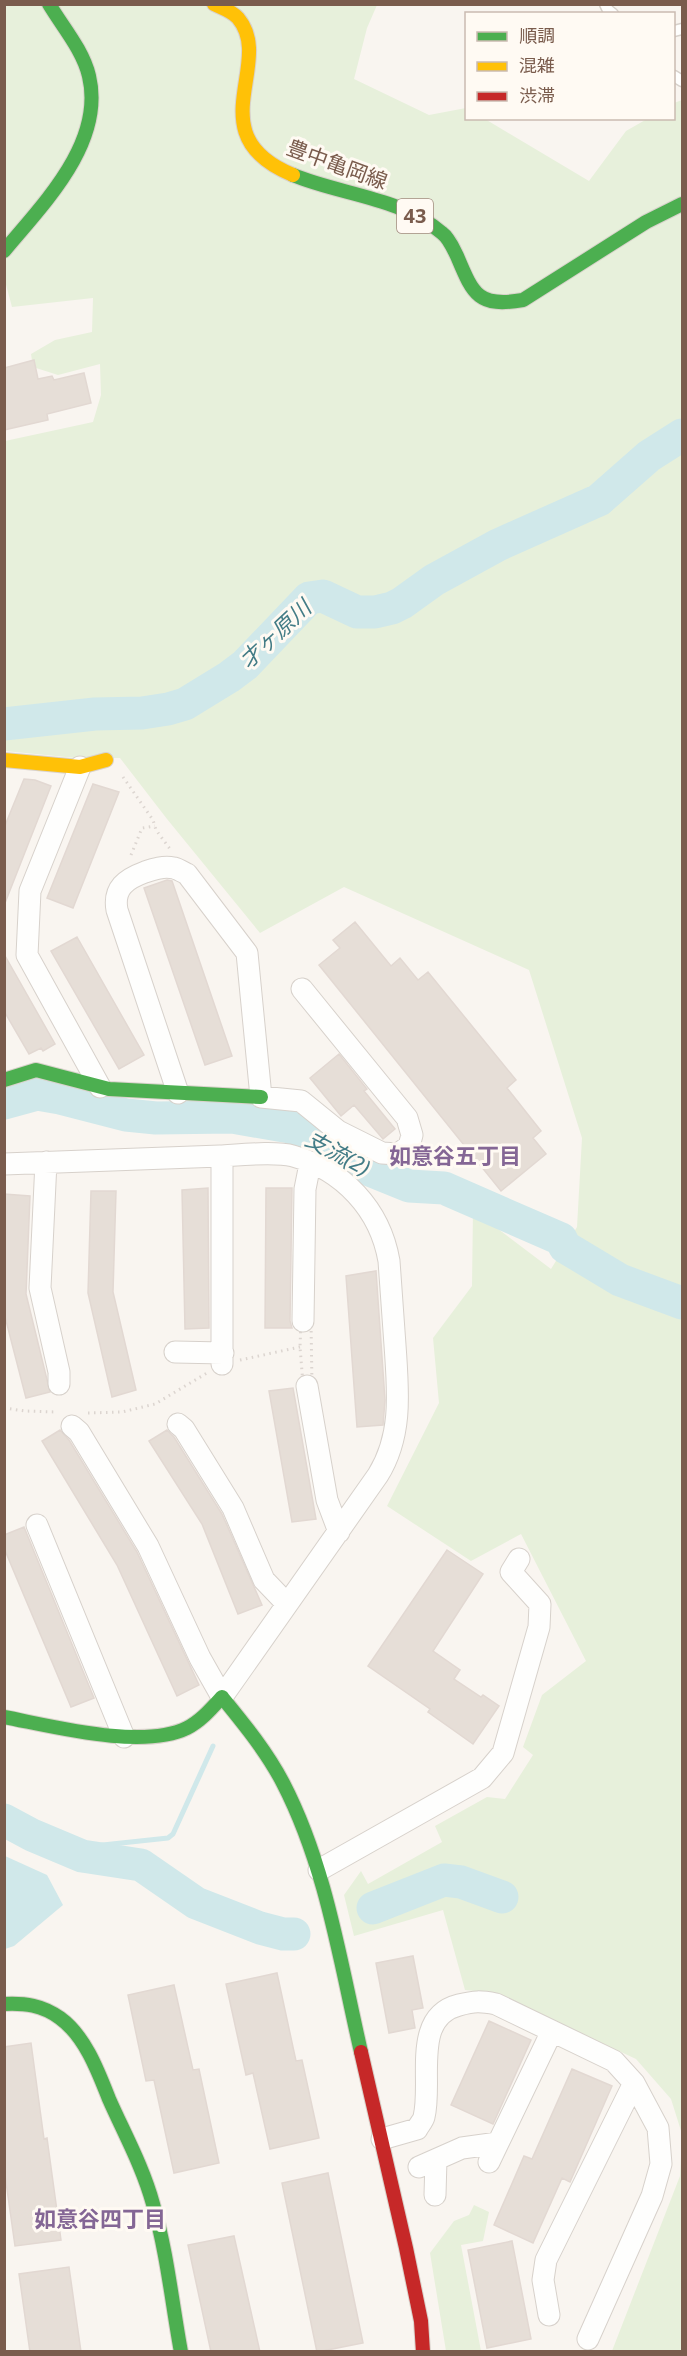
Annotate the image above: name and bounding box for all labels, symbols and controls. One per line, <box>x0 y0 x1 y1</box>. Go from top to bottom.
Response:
legend <box>465 12 675 120</box>
text: 順調 <box>519 23 555 47</box>
text: 混雑 <box>519 53 555 77</box>
text: 渋滞 <box>519 83 555 107</box>
street label: 豊中亀岡線 <box>283 133 391 195</box>
road number: 43 <box>397 199 433 233</box>
water label: 才ヶ原川 <box>232 591 318 674</box>
water label: 支流(2) <box>301 1123 376 1182</box>
district label: 如意谷五丁目 <box>389 1140 521 1170</box>
district label: 如意谷四丁目 <box>34 2203 166 2233</box>

